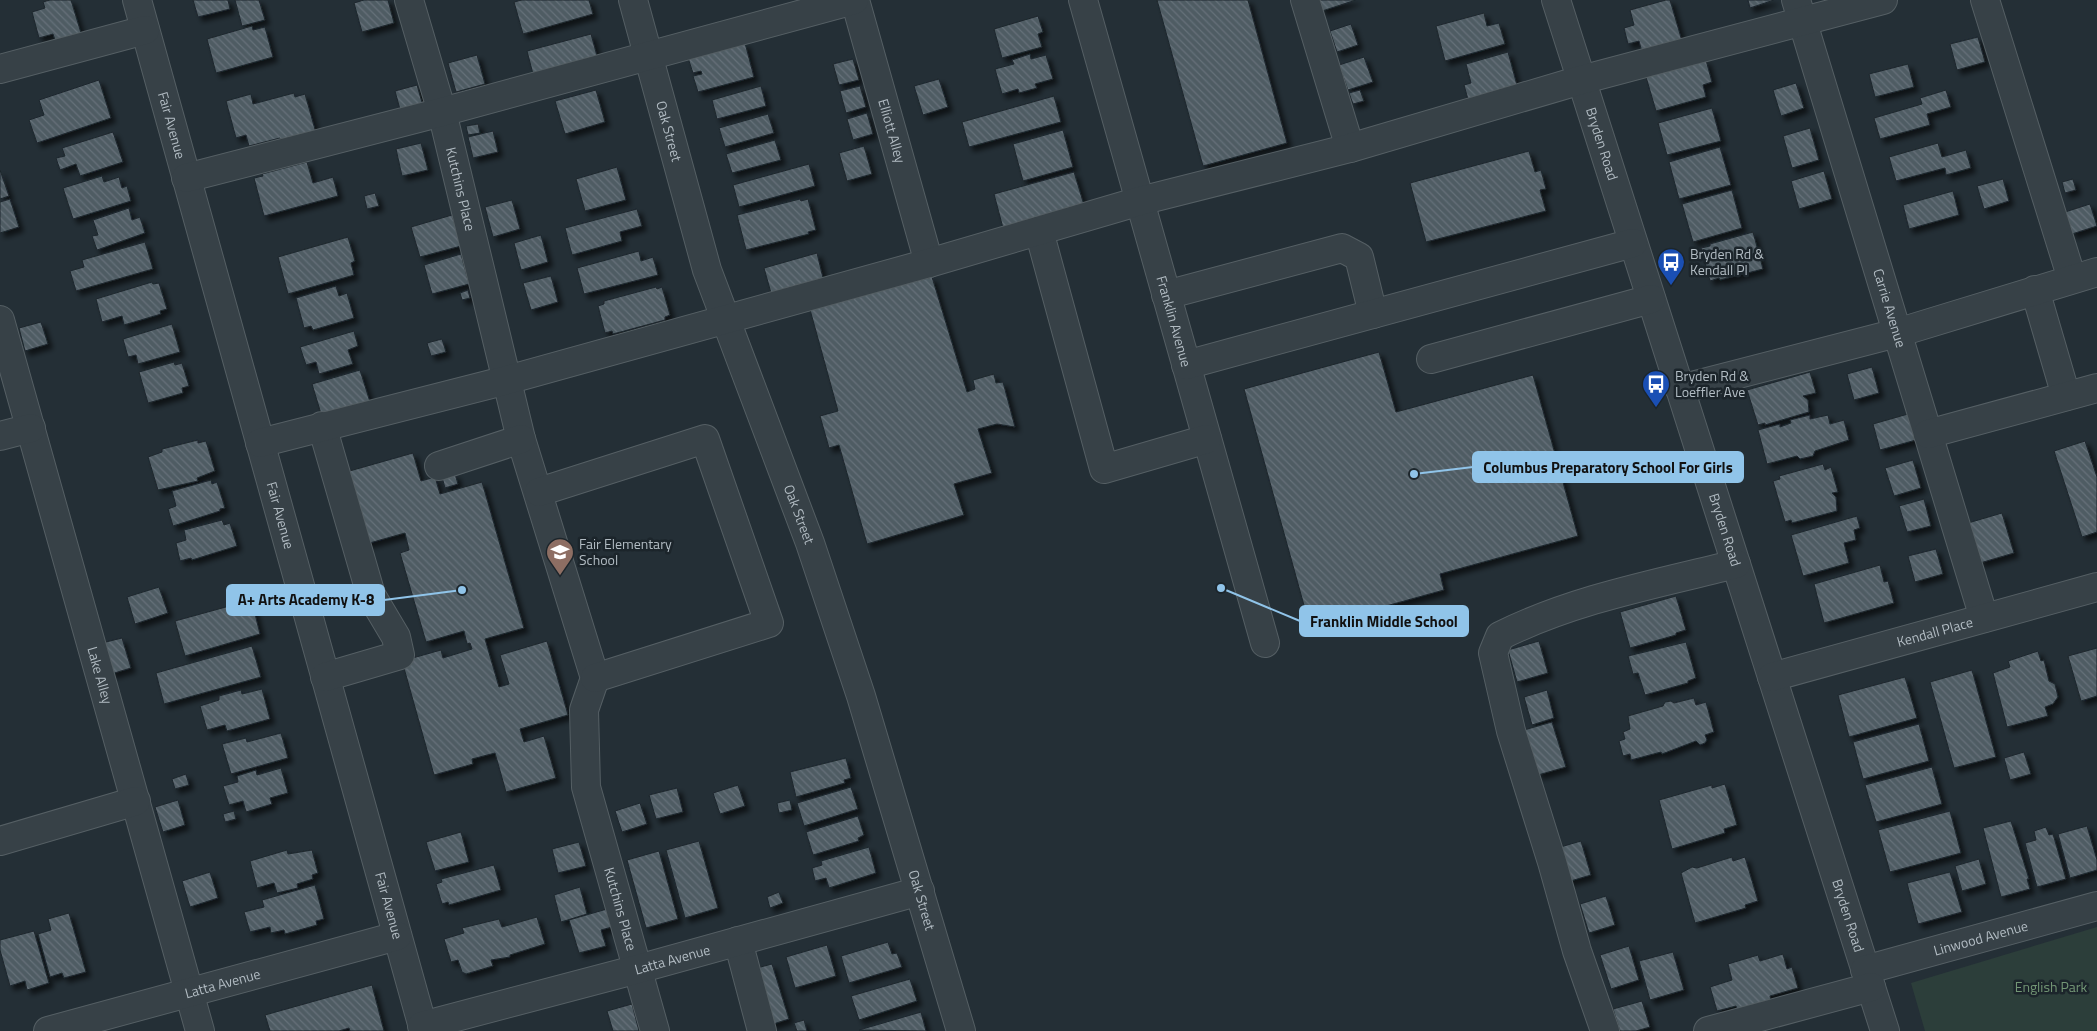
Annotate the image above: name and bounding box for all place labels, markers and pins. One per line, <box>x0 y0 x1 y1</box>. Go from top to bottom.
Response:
place label: Bryden Rd & Kendall Pl <box>1690 243 1764 280</box>
bus stop icon: Bryden Rd & Kendall Pl <box>1656 247 1686 286</box>
place label: Bryden Rd & Loeffler Ave <box>1675 365 1749 402</box>
bus stop icon: Bryden Rd & Loeffler Ave <box>1641 369 1671 408</box>
callout: Columbus Preparatory School For Girls <box>1473 452 1743 482</box>
place label: Fair Elementary School <box>579 533 672 570</box>
school or university icon: Fair Elementary School <box>545 537 575 576</box>
callout: A+ Arts Academy K-8 <box>227 585 384 615</box>
callout: Franklin Middle School <box>1300 606 1468 636</box>

